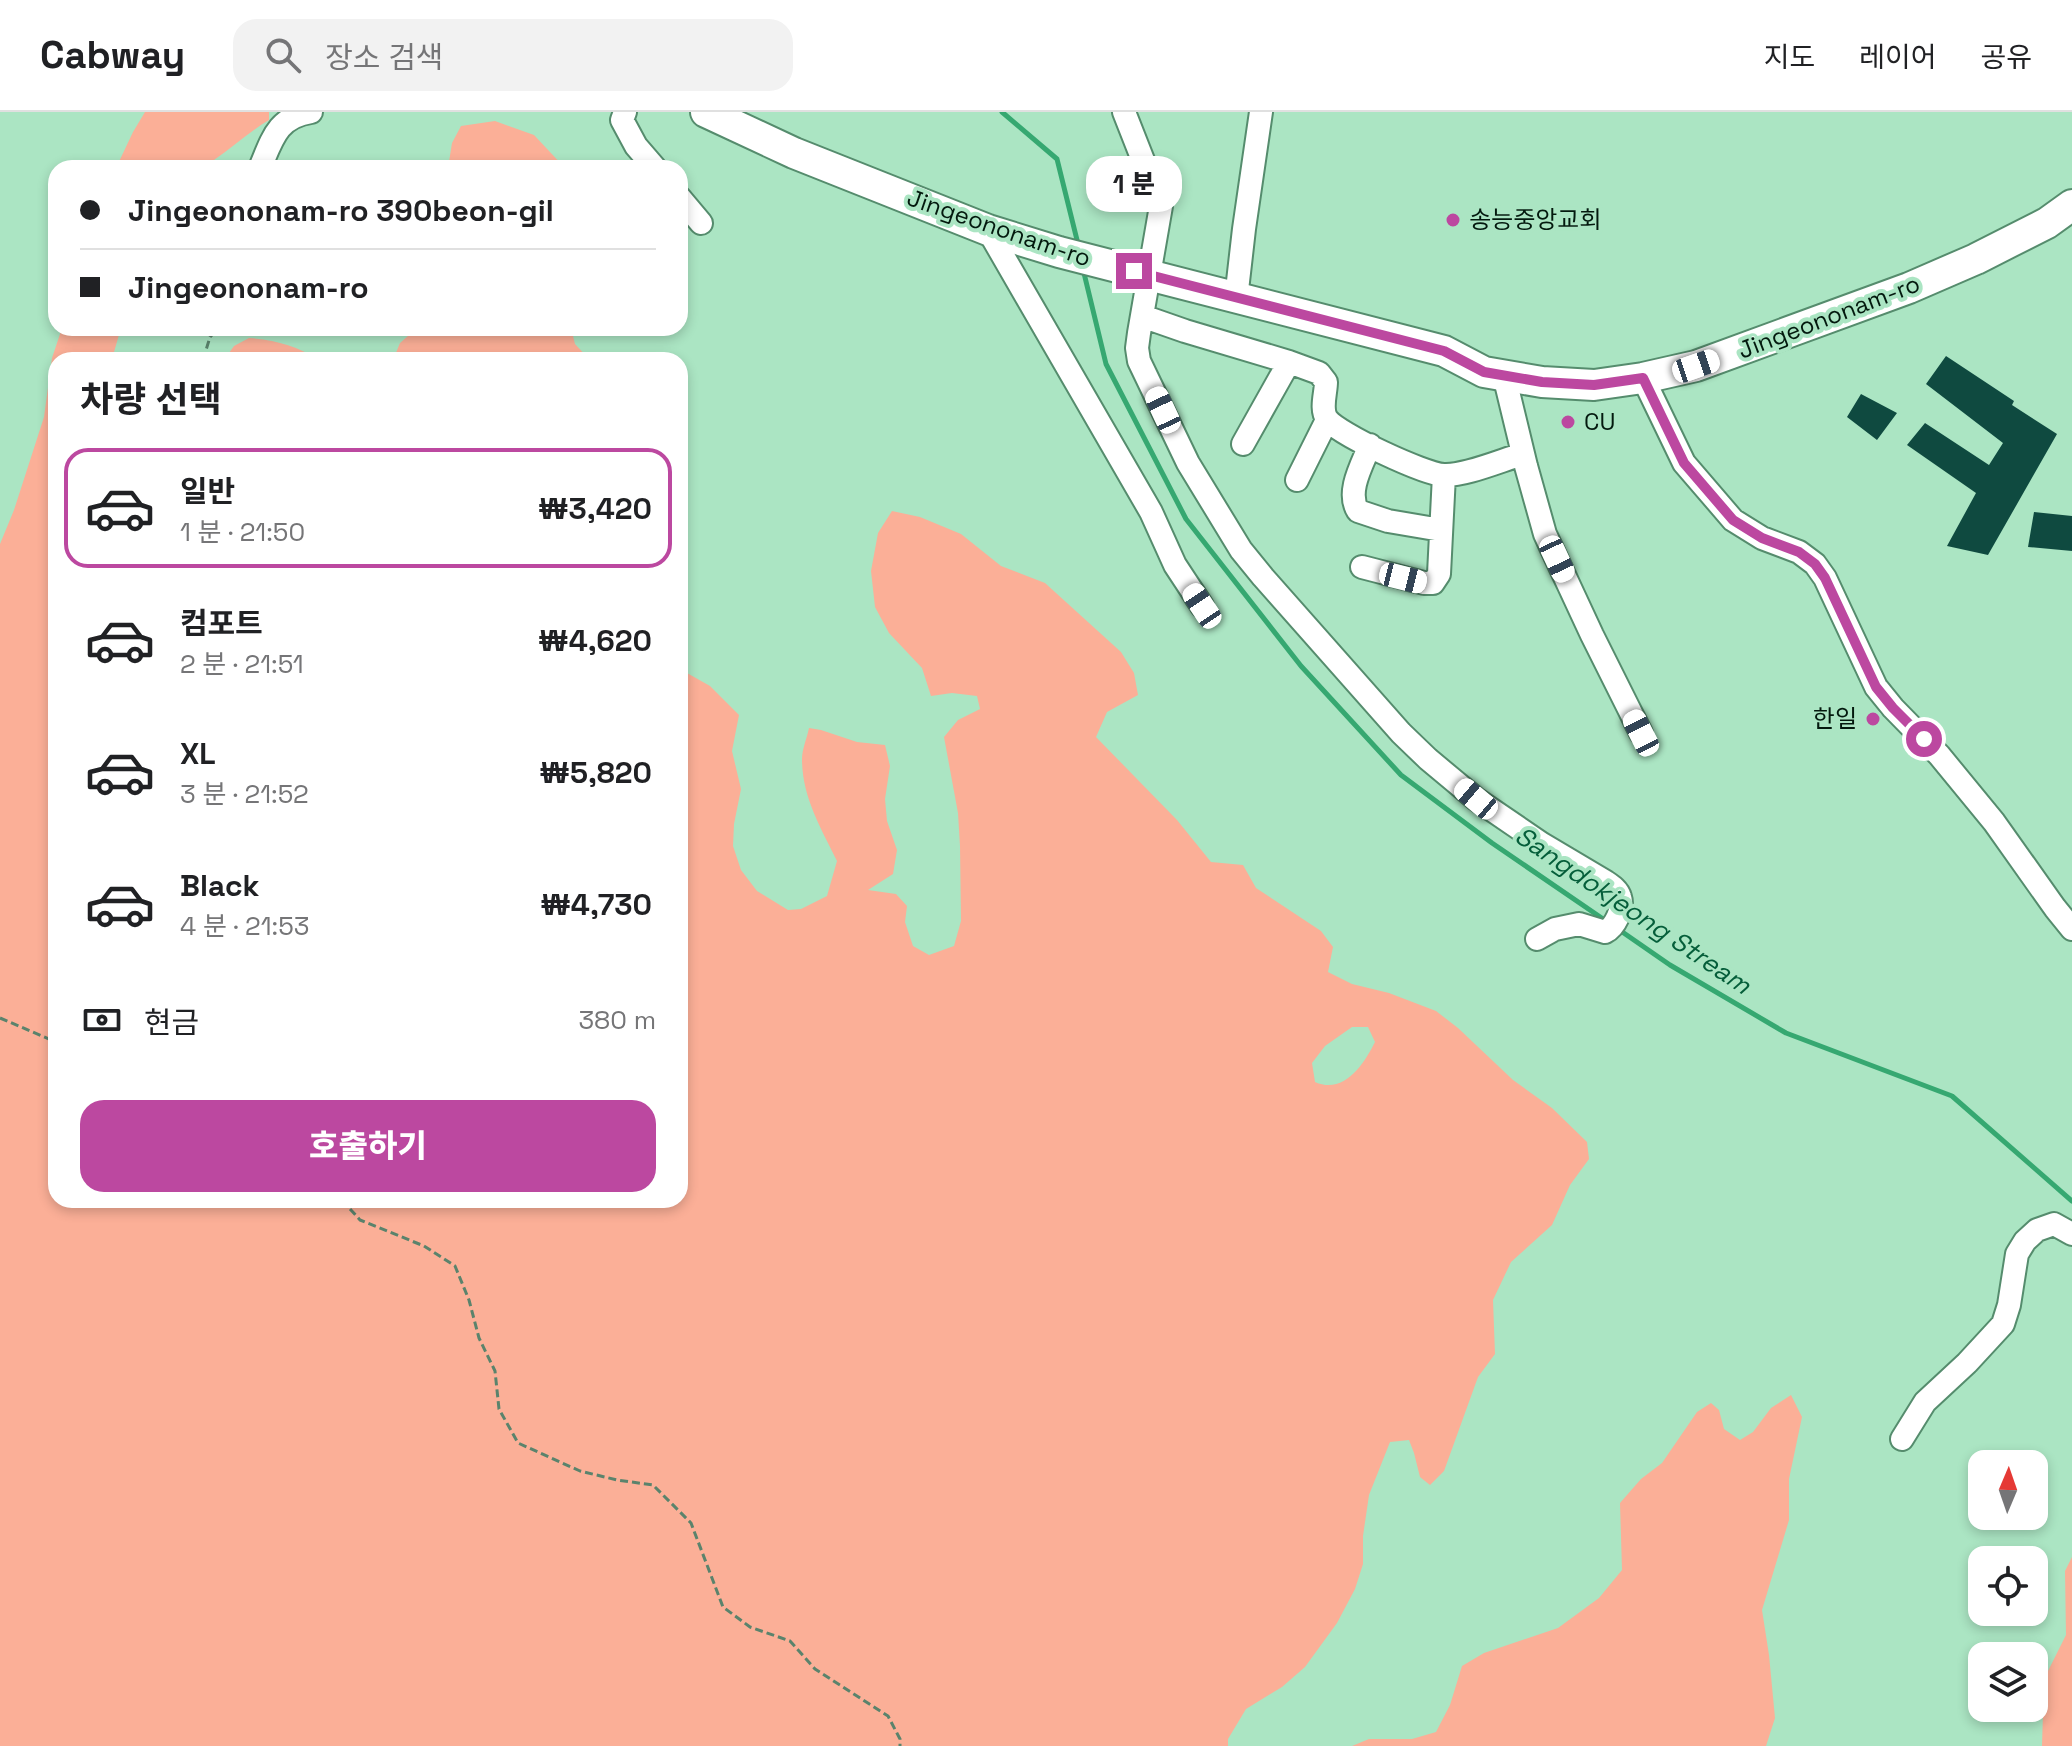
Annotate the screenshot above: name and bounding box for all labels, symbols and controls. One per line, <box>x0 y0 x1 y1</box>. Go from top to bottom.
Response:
search box <box>233 19 793 91</box>
text: Cabway <box>40 31 185 79</box>
icon: search <box>261 33 305 77</box>
text: 장소 검색 <box>325 38 443 77</box>
text: 지도 <box>1764 39 1815 75</box>
text: 레이어 <box>1859 39 1936 75</box>
text: 공유 <box>1980 39 2032 75</box>
callout: 1 분 <box>1086 155 1182 211</box>
text: 1 분 <box>1113 167 1155 201</box>
street label: Jingeononam-ro <box>903 182 1095 273</box>
text: Jingeononam-ro 390beon-gil <box>128 191 554 230</box>
place label: 송능중앙교회 <box>1469 204 1601 235</box>
marker: 송능중앙교회 <box>1444 211 1462 229</box>
route end <box>1116 253 1152 289</box>
text: Jingeononam-ro <box>128 268 369 307</box>
street label: Jingeononam-ro <box>1733 268 1924 365</box>
car <box>1669 347 1723 385</box>
text: 차량 선택 <box>80 377 222 423</box>
car <box>1142 383 1184 437</box>
place label: CU <box>1584 406 1615 437</box>
marker: CU <box>1559 413 1577 431</box>
icon: car <box>84 472 156 544</box>
text: 일반 <box>180 472 235 511</box>
text: ₩3,420 <box>538 489 652 528</box>
text: 1 분 · 21:50 <box>180 515 305 549</box>
car <box>1536 532 1578 586</box>
car <box>1377 561 1429 595</box>
car <box>1179 579 1225 633</box>
icon: car <box>84 604 156 676</box>
text: 컴포트 <box>180 604 263 643</box>
text: ₩4,620 <box>538 621 652 660</box>
text: 2 분 · 21:51 <box>180 647 304 681</box>
place label: 한일 <box>1813 703 1857 734</box>
car <box>1619 706 1663 760</box>
marker: 한일 <box>1864 710 1882 728</box>
route start <box>1906 721 1942 757</box>
text: XL <box>180 734 216 773</box>
icon: car <box>84 736 156 808</box>
text: ₩5,820 <box>539 753 652 792</box>
car <box>1450 774 1502 824</box>
text: 3 분 · 21:52 <box>180 777 309 811</box>
water label: Sangdokjeong Stream <box>1508 818 1758 1002</box>
text: Black <box>180 866 259 905</box>
icon: car <box>84 868 156 940</box>
text: ₩4,730 <box>540 885 652 924</box>
text: 4 분 · 21:53 <box>180 909 309 943</box>
icon: cash <box>80 998 124 1042</box>
text: 현금 <box>144 1003 199 1042</box>
text: 380 m <box>578 1003 656 1037</box>
button: 호출하기 <box>80 1100 656 1192</box>
north arrow <box>1968 1450 2048 1530</box>
map controls <box>1968 1450 2048 1722</box>
button: locate <box>1968 1546 2048 1626</box>
button: layers <box>1968 1642 2048 1722</box>

